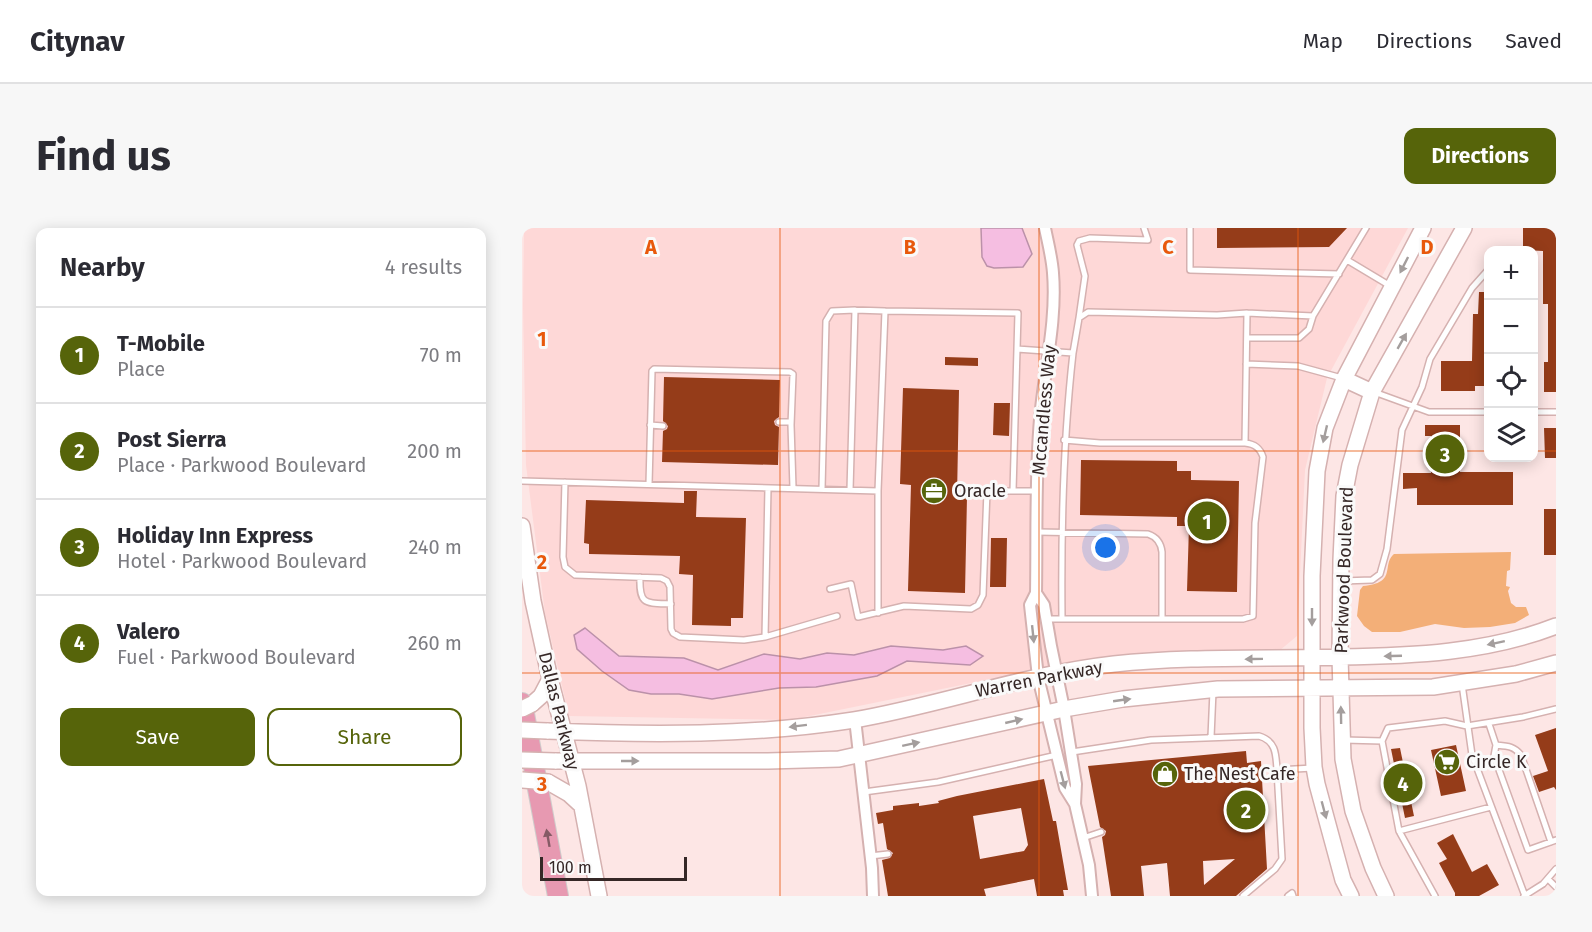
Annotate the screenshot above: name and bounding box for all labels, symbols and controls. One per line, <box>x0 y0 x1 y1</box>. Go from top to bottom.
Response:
text: Citynav <box>30 25 125 58</box>
text: Map <box>1303 28 1343 54</box>
text: Directions <box>1376 28 1472 54</box>
text: Saved <box>1505 28 1562 54</box>
button: Directions <box>1404 128 1556 184</box>
text: Find us <box>36 131 171 181</box>
text: A <box>644 235 658 259</box>
text: B <box>904 235 916 259</box>
text: C <box>1162 235 1174 259</box>
text: D <box>1420 235 1434 259</box>
map controls <box>1484 246 1538 462</box>
button: + <box>1484 246 1538 300</box>
text: Nearby <box>60 252 145 283</box>
text: 4 results <box>385 255 462 279</box>
one-way arrow <box>1399 256 1409 273</box>
button: − <box>1484 300 1538 354</box>
text: 1 <box>537 327 547 351</box>
text: T-Mobile <box>117 330 205 357</box>
one-way arrow <box>1397 332 1407 349</box>
text: 1 <box>75 343 84 367</box>
text: 70 m <box>420 343 462 367</box>
street label: Mccandless Way <box>1027 344 1061 476</box>
button: locate <box>1484 354 1538 408</box>
text: Place <box>117 357 165 381</box>
button: layers <box>1484 408 1538 462</box>
one-way arrow <box>1319 425 1329 443</box>
text: Post Sierra <box>117 426 227 453</box>
pin: 3 <box>1426 432 1464 476</box>
text: 2 <box>74 439 85 463</box>
text: 200 m <box>407 439 462 463</box>
text: Place · Parkwood Boulevard <box>117 453 366 477</box>
office icon: Oracle <box>919 476 949 506</box>
place label: Oracle <box>954 480 1006 502</box>
street label: Parkwood Boulevard <box>1330 486 1358 654</box>
pin: 1 <box>1188 498 1226 544</box>
text: Holiday Inn Express <box>117 522 313 549</box>
your location <box>1091 533 1120 562</box>
text: 3 <box>74 535 85 559</box>
text: 240 m <box>408 535 462 559</box>
text: Hotel · Parkwood Boulevard <box>117 549 367 573</box>
text: 2 <box>537 550 547 574</box>
one-way arrow <box>1307 607 1317 626</box>
text: Valero <box>117 618 180 645</box>
one-way arrow <box>1028 625 1038 644</box>
text: 4 <box>74 631 85 655</box>
text: 260 m <box>408 631 462 655</box>
one-way arrow <box>1486 639 1505 648</box>
text: Fuel · Parkwood Boulevard <box>117 645 356 669</box>
street label: Dallas Parkway <box>534 650 584 772</box>
one-way arrow <box>1383 652 1402 661</box>
one-way arrow <box>1244 654 1263 664</box>
street label: Warren Parkway <box>974 656 1105 702</box>
one-way arrow <box>1113 695 1132 704</box>
one-way arrow <box>1336 705 1346 724</box>
button: Save <box>60 708 255 766</box>
button: Share <box>267 708 462 766</box>
one-way arrow <box>1005 715 1023 725</box>
one-way arrow <box>788 722 807 731</box>
one-way arrow <box>902 739 921 748</box>
supermarket icon: Circle K <box>1432 747 1462 777</box>
place label: Circle K <box>1466 751 1527 773</box>
one-way arrow <box>621 756 640 766</box>
shop icon: The Nest Cafe <box>1150 759 1180 789</box>
pin: 4 <box>1384 760 1422 806</box>
place label: The Nest Cafe <box>1184 763 1296 785</box>
one-way arrow <box>1059 771 1068 789</box>
text: 3 <box>536 772 547 796</box>
pin: 2 <box>1226 788 1266 832</box>
one-way arrow <box>1320 801 1329 819</box>
one-way arrow <box>543 829 552 848</box>
scale bar <box>540 854 687 882</box>
text: 100 m <box>549 858 592 877</box>

